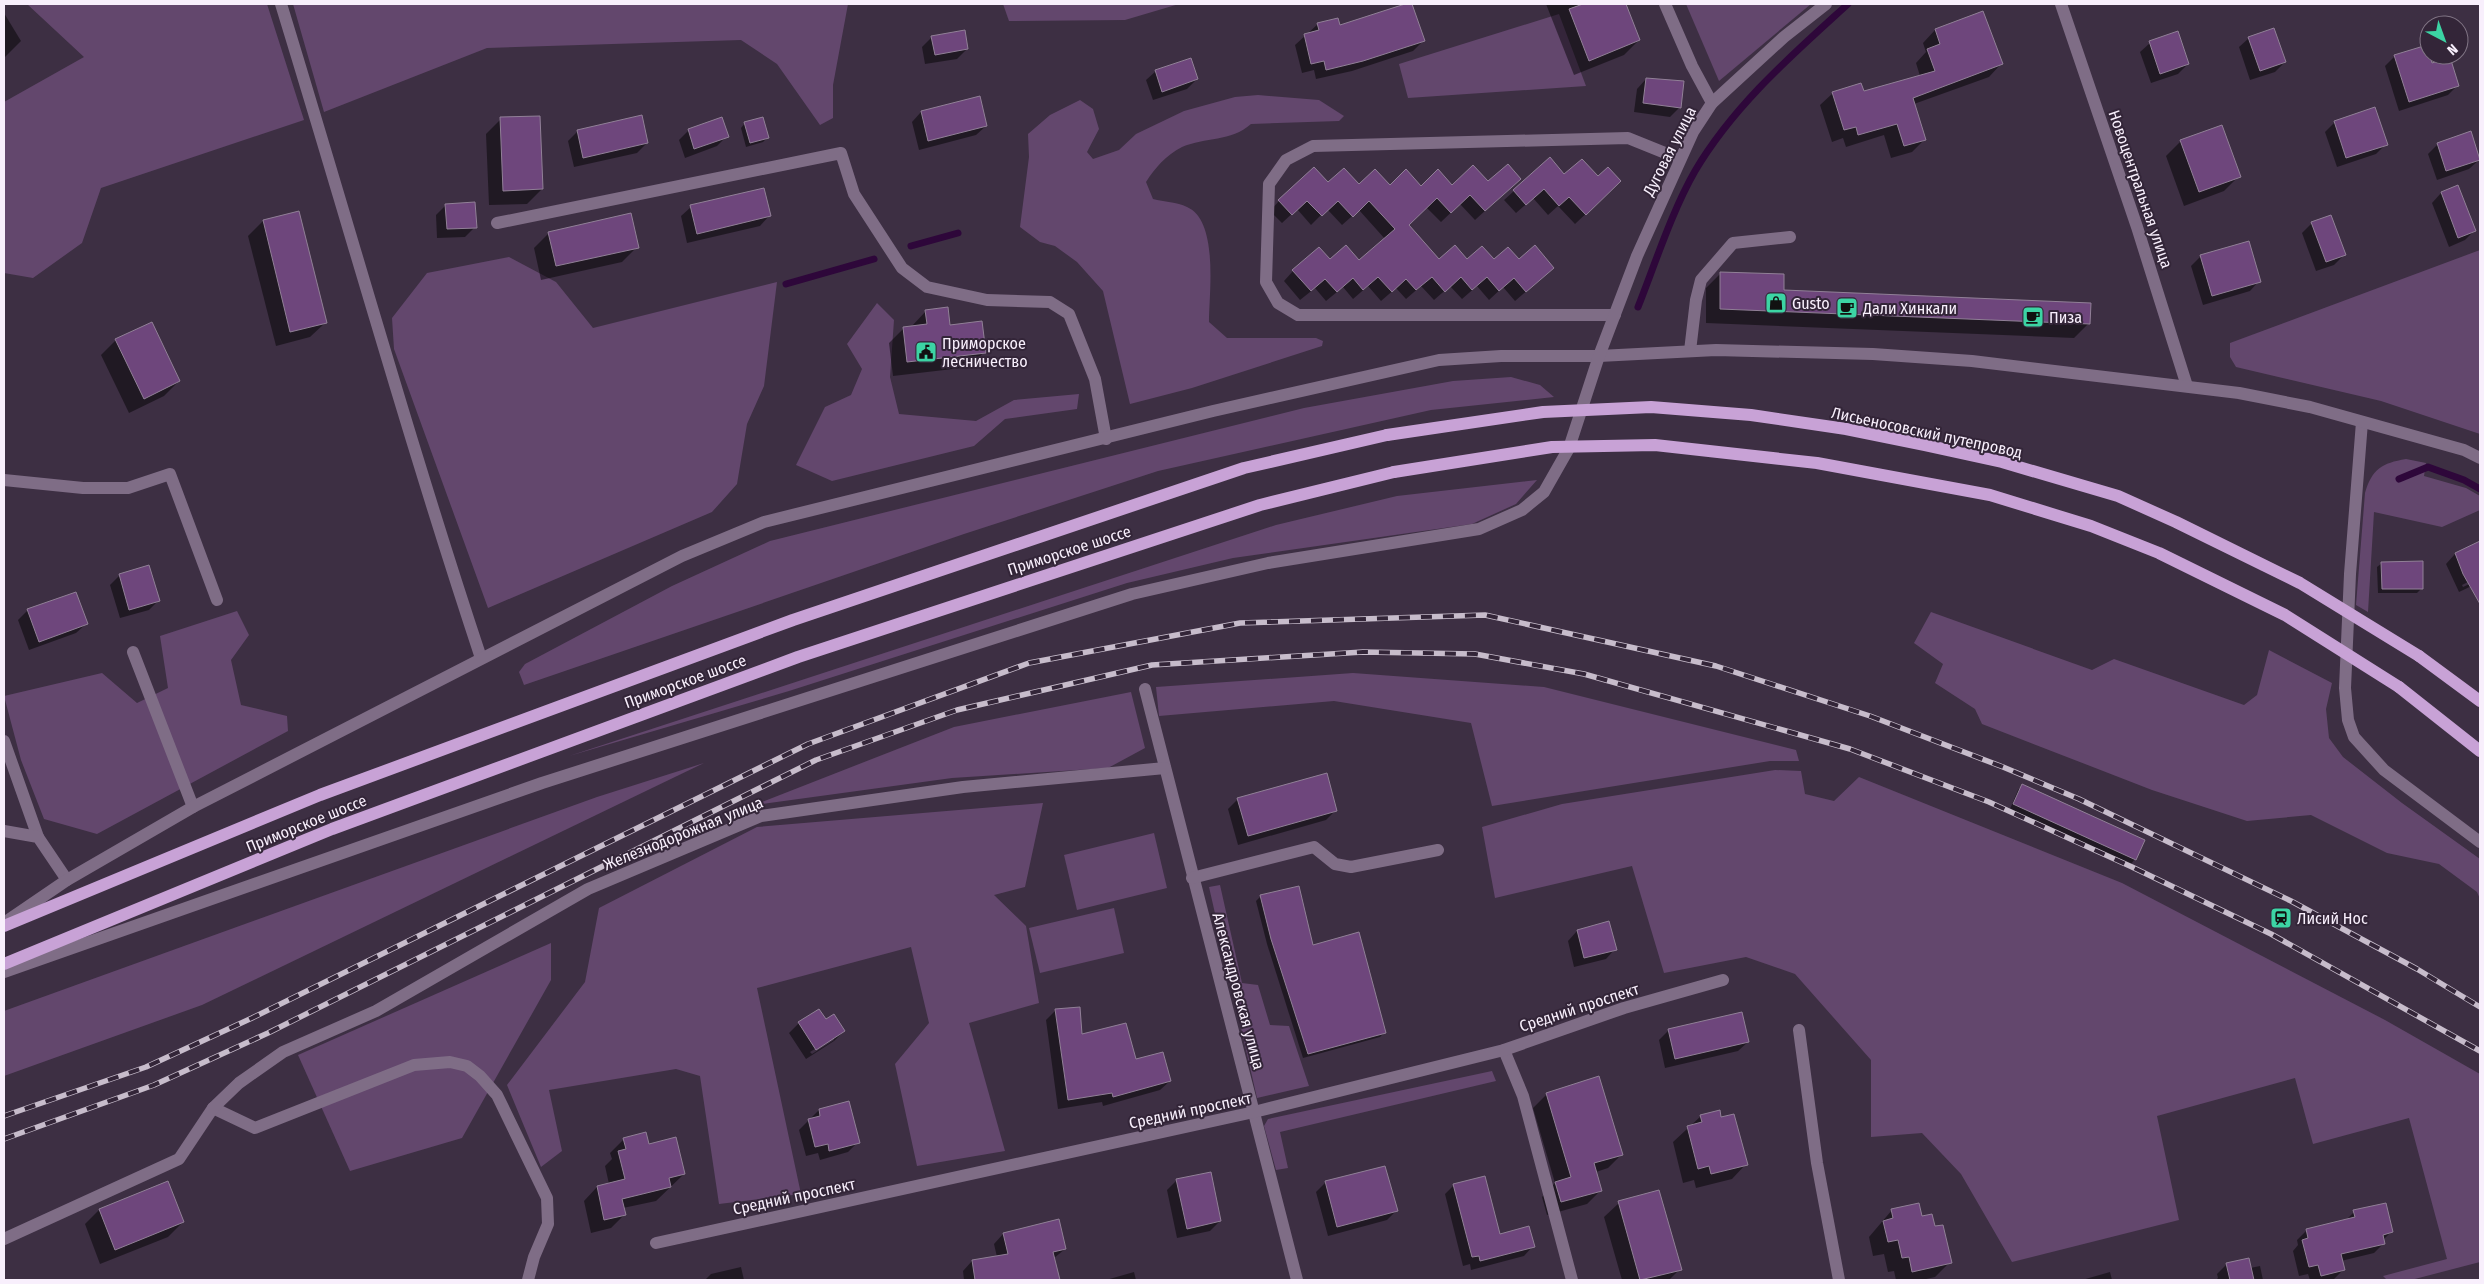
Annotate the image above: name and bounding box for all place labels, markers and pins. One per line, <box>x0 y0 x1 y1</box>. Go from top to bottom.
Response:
shop icon: Gusto <box>1764 291 1788 315</box>
place label: Gusto <box>1792 294 1830 313</box>
cafe icon: Дали Хинкали <box>1835 296 1859 320</box>
place label: Дали Хинкали <box>1862 299 1957 318</box>
cafe icon: Пиза <box>2021 305 2045 329</box>
place label: Пиза <box>2049 308 2082 327</box>
place label: Приморское лесничество <box>942 334 1028 371</box>
public building icon: Приморское лесничество <box>914 340 938 364</box>
station icon: Лисий Нос <box>2269 906 2293 930</box>
place label: Лисий Нос <box>2297 909 2368 928</box>

